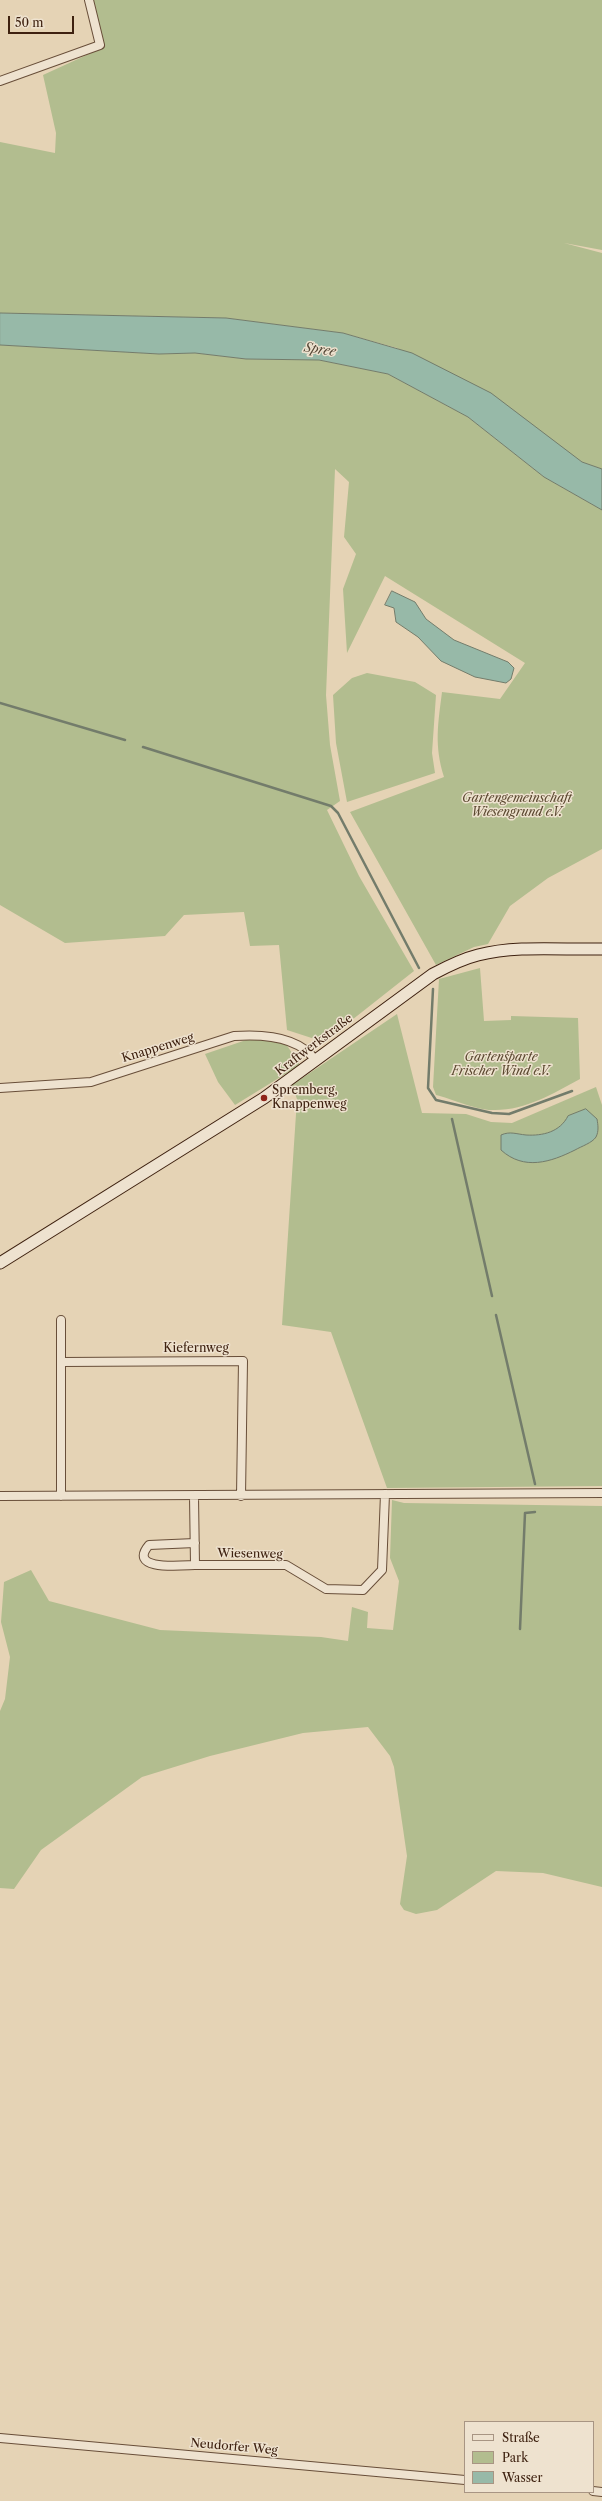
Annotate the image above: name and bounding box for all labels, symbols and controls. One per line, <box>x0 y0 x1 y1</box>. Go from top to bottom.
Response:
scale bar <box>10 8 76 34</box>
text: 50 m <box>15 15 44 30</box>
water label: Spree <box>303 340 337 360</box>
park label: Gartengemeinschaft Wiesengrund e.V. <box>462 792 572 820</box>
street label: Kraftwerkstraße <box>273 1011 355 1079</box>
street label: Knappenweg <box>120 1030 196 1066</box>
park label: Gartensparte Frischer Wind e.V. <box>452 1051 550 1079</box>
place label: Spremberg, Knappenweg <box>272 1084 347 1112</box>
marker: Spremberg, Knappenweg <box>259 1093 269 1103</box>
street label: Kiefernweg <box>163 1342 229 1356</box>
street label: Wiesenweg <box>217 1546 283 1562</box>
legend <box>464 2421 594 2493</box>
text: Straße <box>502 2430 540 2445</box>
street label: Neudorfer Weg <box>190 2436 278 2458</box>
text: Park <box>502 2450 528 2465</box>
text: Wasser <box>502 2470 543 2485</box>

